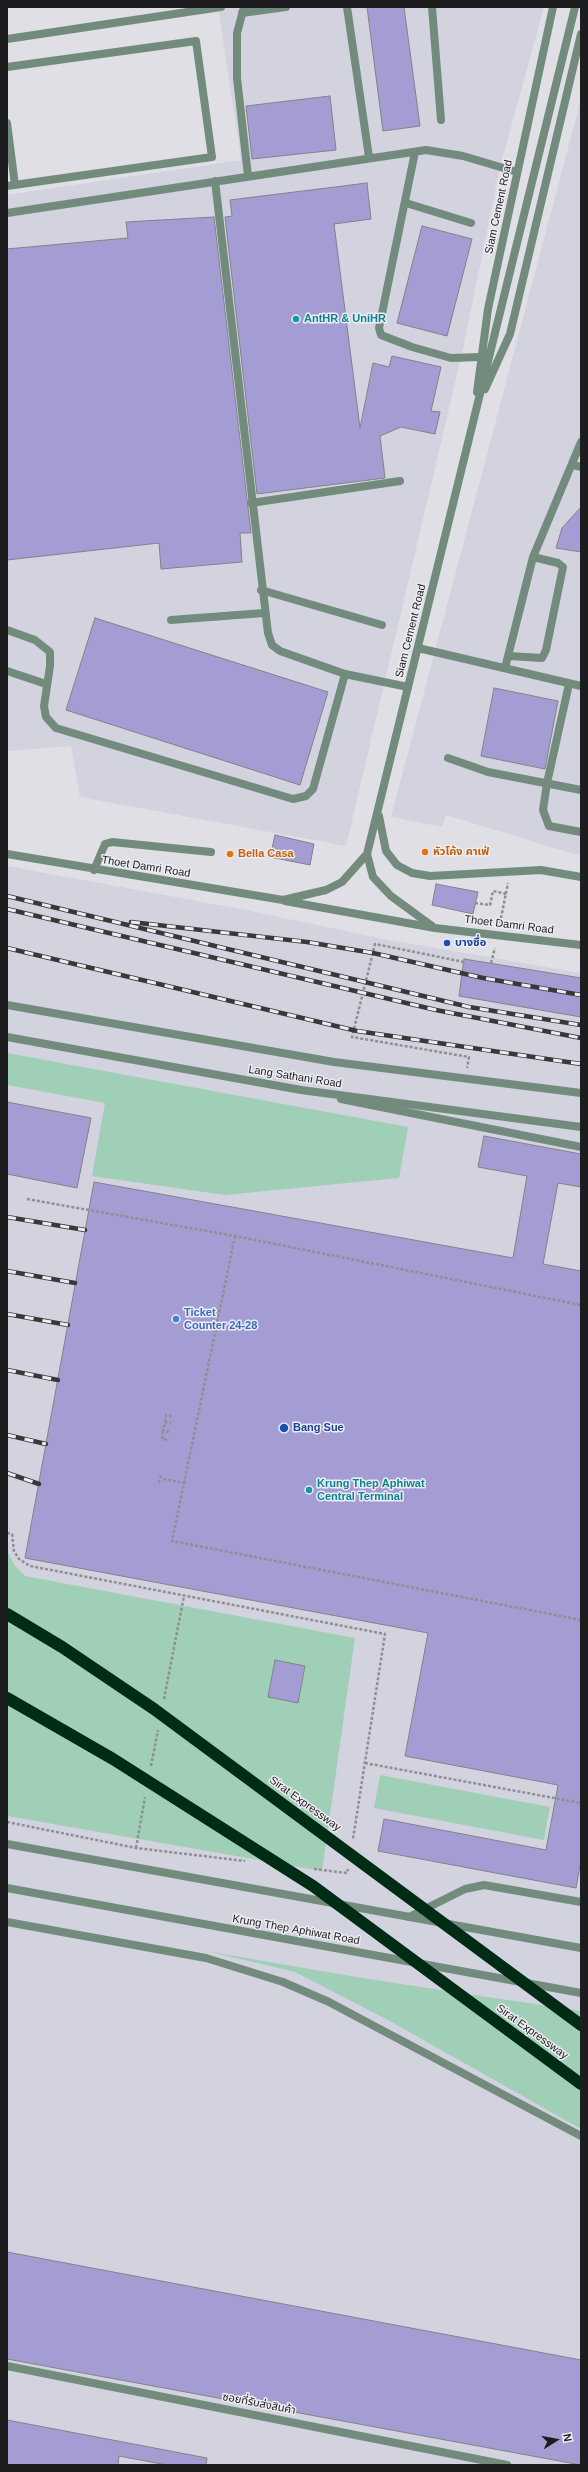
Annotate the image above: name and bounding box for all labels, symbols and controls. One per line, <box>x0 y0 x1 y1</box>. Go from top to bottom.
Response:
street label: Siam Cement Road <box>483 159 515 255</box>
place label: AntHR & UniHR <box>304 312 386 326</box>
marker: AntHR & UniHR <box>291 314 301 324</box>
street label: Siam Cement Road <box>393 583 429 679</box>
place label: หัวโค้ง คาเฟ่ <box>433 845 489 859</box>
place label: Bella Casa <box>238 847 294 861</box>
marker: หัวโค้ง คาเฟ่ <box>420 847 430 857</box>
marker: Bella Casa <box>225 849 235 859</box>
street label: Thoet Damri Road <box>101 853 191 881</box>
street label: Thoet Damri Road <box>464 913 554 937</box>
place label: บางซื่อ <box>455 936 486 950</box>
marker: บางซื่อ <box>442 938 452 948</box>
street label: Lang Sathani Road <box>247 1063 343 1091</box>
place label: Ticket Counter 24-28 <box>184 1306 257 1332</box>
marker: Ticket Counter 24-28 <box>171 1314 181 1324</box>
place label: Bang Sue <box>293 1421 344 1435</box>
marker: Bang Sue <box>278 1422 290 1434</box>
place label: Krung Thep Aphiwat Central Terminal <box>317 1477 425 1503</box>
marker: Krung Thep Aphiwat Central Terminal <box>304 1485 314 1495</box>
street label: Sirat Expressway <box>267 1774 343 1834</box>
street label: Krung Thep Aphiwat Road <box>231 1912 361 1948</box>
street label: Sirat Expressway <box>494 2002 570 2062</box>
street label: ซอยที่รับส่งสินค้า <box>221 2390 297 2418</box>
north arrow <box>536 2420 576 2460</box>
text: N <box>561 2433 574 2443</box>

